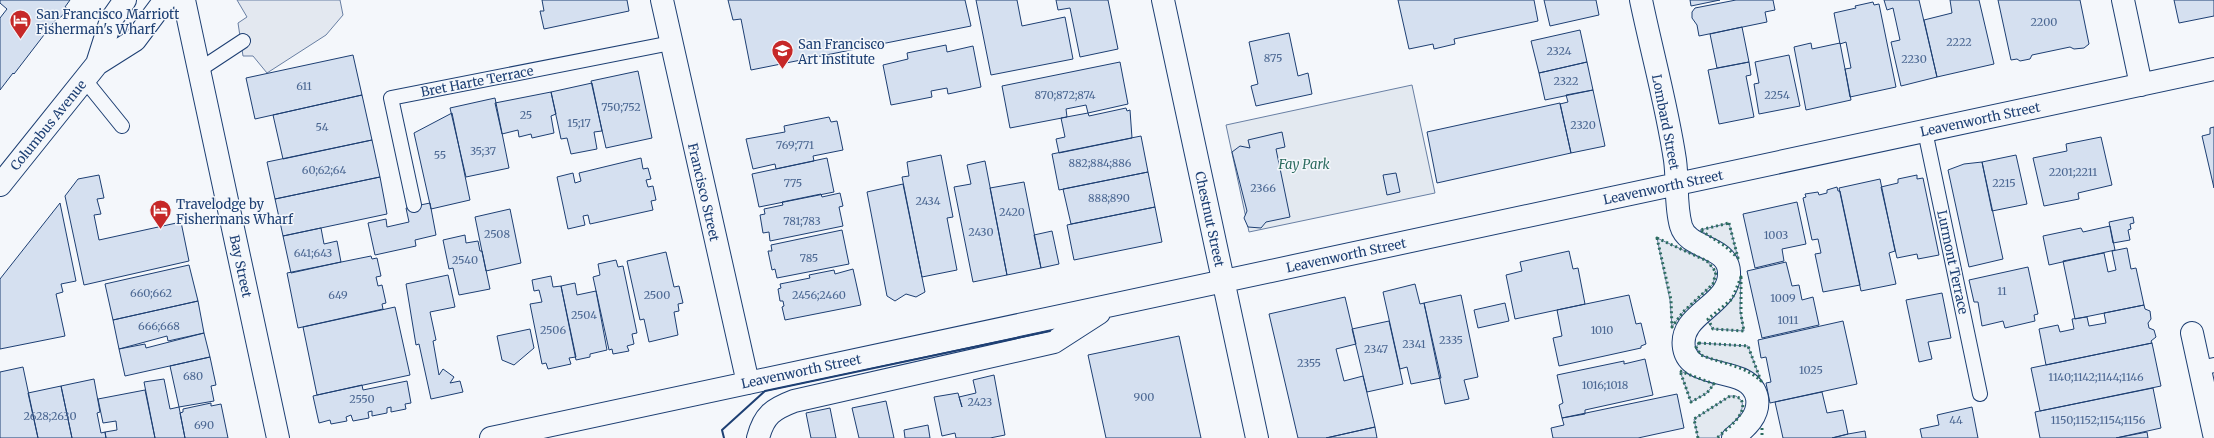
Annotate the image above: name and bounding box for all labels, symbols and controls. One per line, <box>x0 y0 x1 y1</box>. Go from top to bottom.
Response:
place label: San Francisco Marriott Fisherman's Wharf <box>36 6 179 38</box>
hotel icon: San Francisco Marriott Fisherman's Wharf <box>7 8 33 41</box>
house number: 2200 <box>2031 15 2057 29</box>
house number: 2222 <box>1946 35 1972 49</box>
place label: San Francisco Art Institute <box>797 36 885 68</box>
school or university icon: San Francisco Art Institute <box>770 38 796 71</box>
house number: 2324 <box>1546 44 1572 58</box>
house number: 875 <box>1264 51 1282 65</box>
house number: 2230 <box>1901 52 1927 66</box>
street label: Bret Harte Terrace <box>419 62 535 101</box>
street label: Lombard Street <box>1648 73 1683 171</box>
house number: 2322 <box>1554 74 1578 88</box>
street label: Columbus Avenue <box>7 76 90 174</box>
house number: 611 <box>296 79 312 93</box>
house number: 870;872;874 <box>1034 88 1096 102</box>
house number: 2254 <box>1764 88 1790 102</box>
street label: Leavenworth Street <box>1918 98 2042 141</box>
house number: 750;752 <box>601 100 641 114</box>
house number: 25 <box>520 108 532 122</box>
house number: 15;17 <box>567 116 591 130</box>
house number: 2320 <box>1570 118 1596 132</box>
house number: 54 <box>316 120 329 134</box>
house number: 769;771 <box>776 138 814 152</box>
street label: Francisco Street <box>684 141 723 243</box>
house number: 35;37 <box>470 144 496 158</box>
house number: 55 <box>434 148 446 162</box>
house number: 882;884;886 <box>1069 156 1132 170</box>
park label: Fay Park <box>1277 156 1330 173</box>
house number: 60;62;64 <box>302 163 346 177</box>
house number: 2201;2211 <box>2049 165 2097 179</box>
street label: Leavenworth Street <box>1601 166 1725 209</box>
street label: Chestnut Street <box>1191 170 1228 268</box>
house number: 775 <box>784 176 802 190</box>
house number: 2215 <box>1992 176 2016 190</box>
house number: 2366 <box>1250 181 1276 195</box>
house number: 888;890 <box>1088 191 1130 205</box>
house number: 2434 <box>916 194 941 208</box>
place label: Travelodge by Fishermans Wharf <box>176 196 294 228</box>
hotel icon: Travelodge by Fishermans Wharf <box>148 198 174 231</box>
house number: 2420 <box>999 205 1025 219</box>
street label: Lurmont Terrace <box>1933 208 1972 316</box>
house number: 781;783 <box>783 214 821 228</box>
house number: 2430 <box>968 225 994 239</box>
house number: 2508 <box>484 227 510 241</box>
house number: 1003 <box>1764 228 1788 242</box>
street label: Bay Street <box>226 233 255 299</box>
street label: Leavenworth Street <box>1284 234 1408 277</box>
house number: 641;643 <box>294 246 332 260</box>
house number: 785 <box>800 251 818 265</box>
house number: 2540 <box>452 253 478 267</box>
house number: 11 <box>1997 284 2007 298</box>
house number: 660;662 <box>130 286 172 300</box>
house number: 649 <box>328 288 348 302</box>
house number: 2500 <box>644 288 670 302</box>
house number: 2456;2460 <box>792 288 846 302</box>
house number: 1009 <box>1770 291 1796 305</box>
house number: 2504 <box>571 308 597 322</box>
house number: 1011 <box>1778 313 1798 327</box>
house number: 666;668 <box>138 319 180 333</box>
house number: 2506 <box>540 323 566 337</box>
house number: 1010 <box>1591 323 1613 337</box>
house number: 2335 <box>1439 333 1463 347</box>
house number: 2341 <box>1402 337 1426 351</box>
house number: 2347 <box>1364 342 1388 356</box>
street label: Leavenworth Street <box>739 350 863 393</box>
house number: 2355 <box>1297 356 1321 370</box>
house number: 1025 <box>1799 363 1823 377</box>
house number: 680 <box>183 369 203 383</box>
house number: 1140;1142;1144;1146 <box>2048 370 2144 384</box>
house number: 1016;1018 <box>1582 378 1629 392</box>
house number: 900 <box>1134 390 1154 404</box>
house number: 2550 <box>349 392 375 406</box>
house number: 2423 <box>968 395 992 409</box>
house number: 2628;2630 <box>23 409 77 423</box>
house number: 44 <box>1949 413 1963 427</box>
house number: 1150;1152;1154;1156 <box>2051 413 2146 427</box>
house number: 690 <box>194 418 214 432</box>

